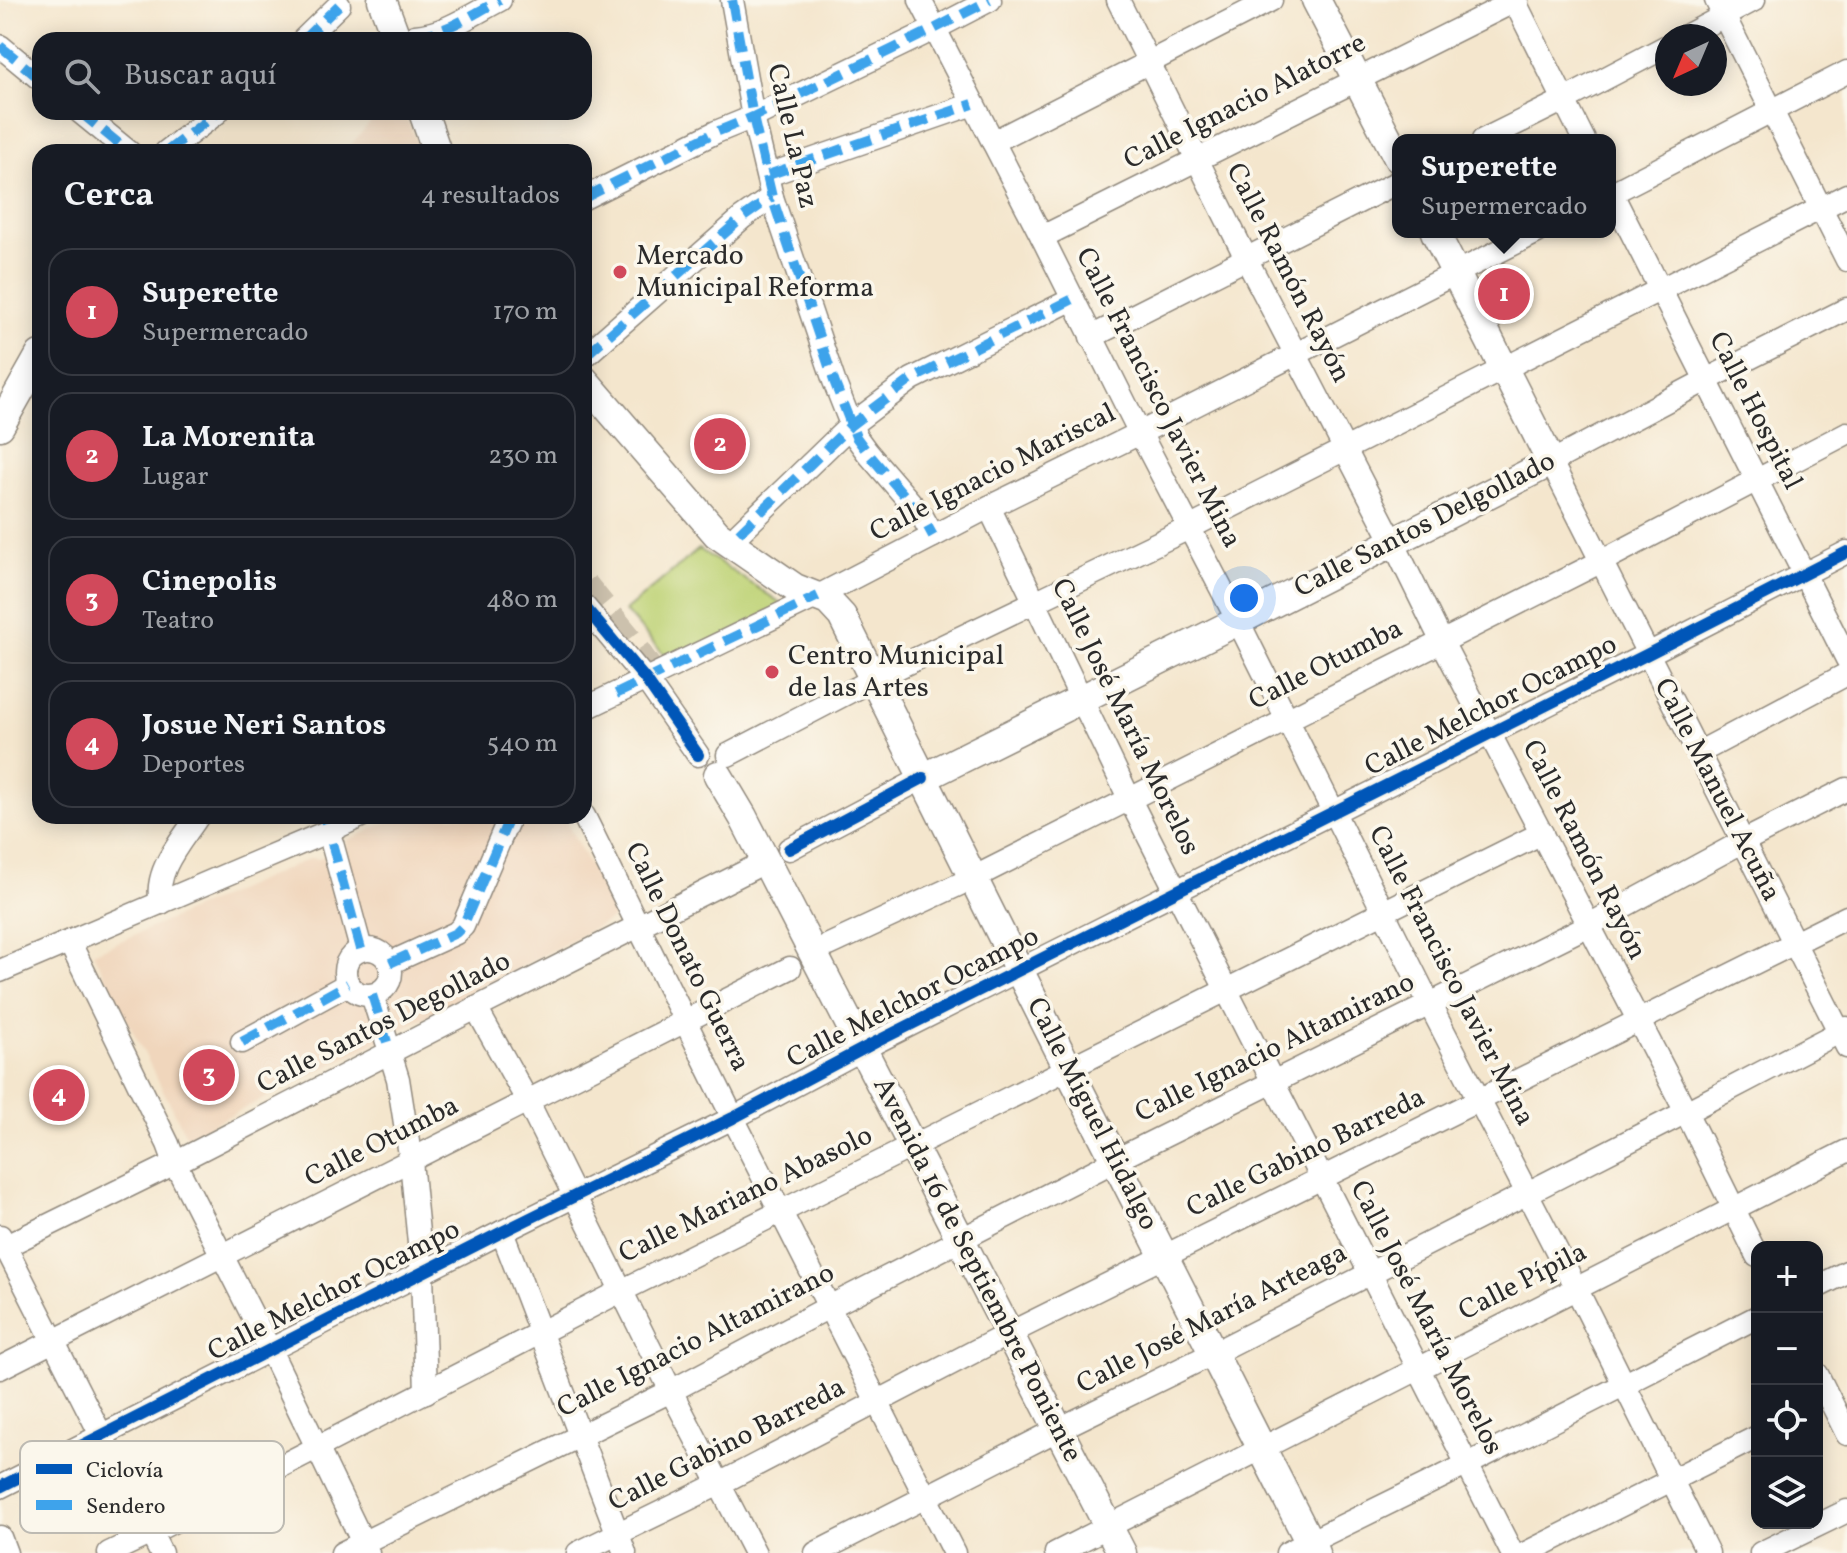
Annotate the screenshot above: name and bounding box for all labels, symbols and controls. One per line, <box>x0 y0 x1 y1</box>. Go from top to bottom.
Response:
street label: Calle Ignacio Alatorre <box>1117 24 1373 180</box>
north arrow <box>1655 24 1727 96</box>
search box <box>32 32 592 120</box>
icon: search <box>60 54 104 98</box>
text: Buscar aquí <box>124 55 277 97</box>
street label: Calle La Paz <box>756 60 828 212</box>
popup <box>1392 134 1616 238</box>
text: Superette <box>1421 147 1557 189</box>
street label: Calle Ramón Rayón <box>1216 156 1360 390</box>
text: Cerca <box>64 173 154 220</box>
text: 4 resultados <box>421 178 560 214</box>
text: Supermercado <box>1421 189 1587 225</box>
place label: Mercado Municipal Reforma <box>636 237 874 308</box>
street label: Calle Francisco Javier Mina <box>1065 241 1251 555</box>
marker: Mercado Municipal Reforma <box>611 263 629 281</box>
pin: 1 <box>1478 264 1530 324</box>
text: Superette <box>142 273 278 315</box>
text: 1 <box>87 294 97 330</box>
text: 170 m <box>493 294 558 330</box>
text: Supermercado <box>142 315 308 351</box>
street label: Calle Hospital <box>1698 325 1812 497</box>
street label: Calle Ignacio Mariscal <box>863 394 1123 552</box>
pin: 2 <box>694 414 746 474</box>
text: La Morenita <box>142 417 316 459</box>
text: 2 <box>85 438 99 474</box>
text: 230 m <box>488 438 558 474</box>
street label: Calle Santos Delgollado <box>1288 442 1562 608</box>
text: Lugar <box>142 459 208 495</box>
text: Cinepolis <box>142 561 277 603</box>
street label: Calle José María Morelos <box>1041 572 1209 862</box>
your location <box>1224 578 1264 618</box>
text: 3 <box>85 582 99 618</box>
text: 480 m <box>486 582 558 618</box>
text: Teatro <box>142 603 214 639</box>
street label: Calle Otumba <box>1242 609 1410 721</box>
street label: Calle Melchor Ocampo <box>1358 625 1624 787</box>
place label: Centro Municipal de las Artes <box>788 637 1004 708</box>
marker: Centro Municipal de las Artes <box>763 663 781 681</box>
street label: Calle Manuel Acuña <box>1644 672 1790 908</box>
text: Josue Neri Santos <box>142 705 386 747</box>
text: 4 <box>84 726 100 762</box>
text: 540 m <box>487 726 558 762</box>
street label: Calle Ramón Rayón <box>1512 733 1656 967</box>
text: Deportes <box>142 747 245 783</box>
street label: Calle Francisco Javier Mina <box>1358 819 1544 1133</box>
street label: Calle Donato Guerra <box>615 836 759 1078</box>
street label: Calle Melchor Ocampo <box>780 917 1046 1079</box>
street label: Calle Santos Degollado <box>250 942 518 1104</box>
street label: Calle Ignacio Altamirano <box>1129 963 1421 1133</box>
street label: Calle Miguel Hidalgo <box>1016 991 1168 1237</box>
pin: 3 <box>183 1045 235 1105</box>
pin: 4 <box>33 1065 85 1125</box>
street label: Avenida 16 de Septiembre Poniente <box>863 1071 1091 1469</box>
street label: Calle Gabino Barreda <box>1180 1078 1432 1228</box>
street label: Calle Otumba <box>298 1086 466 1198</box>
street label: Calle Mariano Abasolo <box>613 1117 879 1273</box>
street label: Calle José María Morelos <box>1340 1174 1512 1462</box>
street label: Calle Melchor Ocampo <box>201 1210 467 1372</box>
street label: Calle Pípila <box>1452 1233 1594 1331</box>
street label: Calle José María Arteaga <box>1070 1234 1354 1404</box>
map controls <box>1751 1241 1823 1529</box>
button: + <box>1751 1241 1823 1313</box>
street label: Calle Ignacio Altamirano <box>551 1254 841 1428</box>
button: − <box>1751 1313 1823 1385</box>
street label: Calle Gabino Barreda <box>602 1368 852 1522</box>
button: locate <box>1751 1385 1823 1457</box>
legend <box>20 1441 284 1533</box>
text: Ciclovía <box>86 1456 164 1487</box>
button: layers <box>1751 1457 1823 1529</box>
text: Sendero <box>86 1492 165 1523</box>

